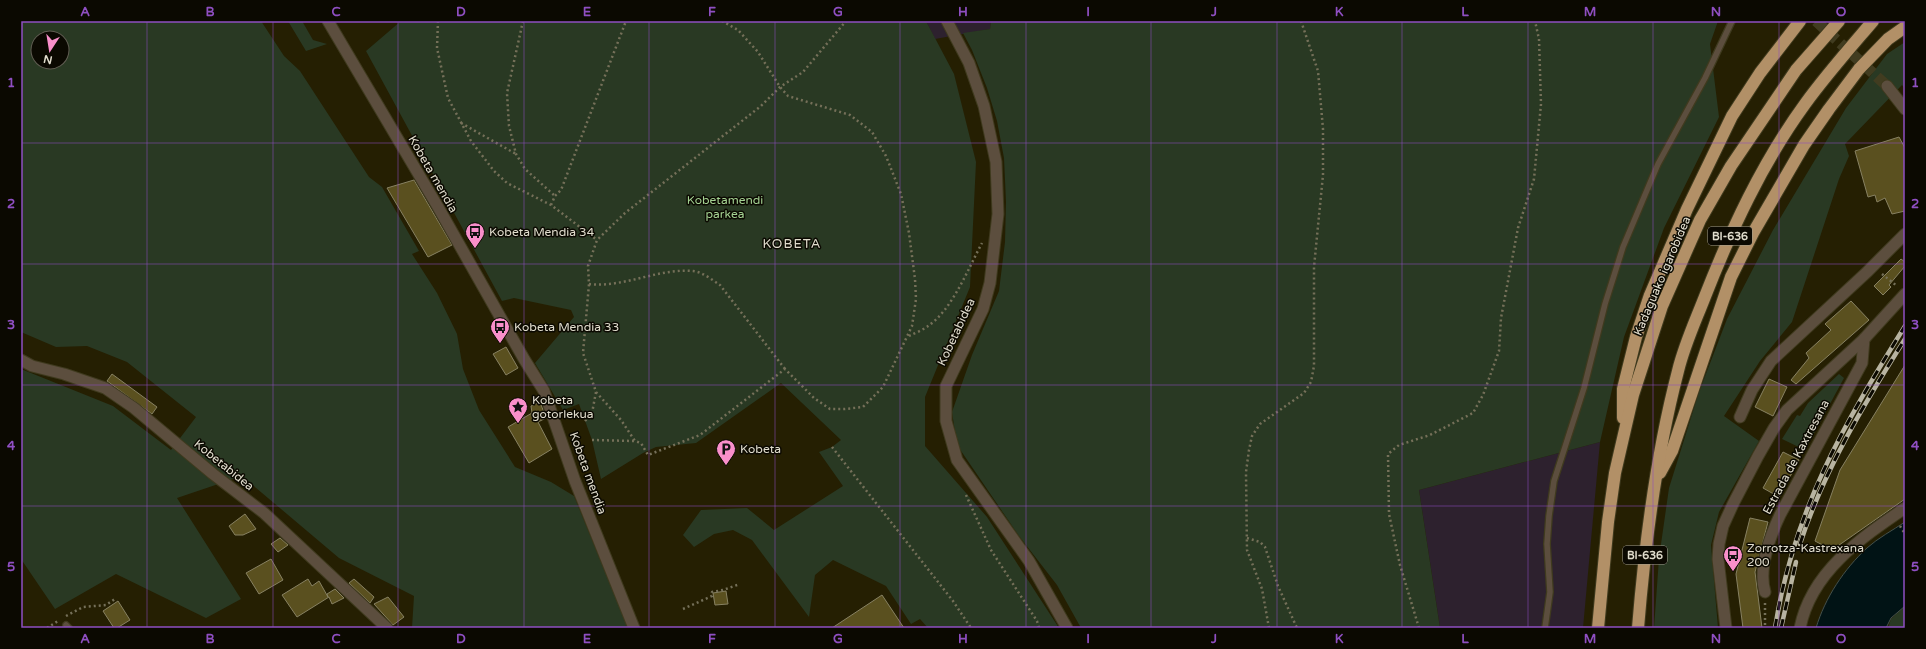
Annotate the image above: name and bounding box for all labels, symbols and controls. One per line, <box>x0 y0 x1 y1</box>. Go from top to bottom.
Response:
text: A <box>80 4 90 20</box>
text: B <box>205 4 215 20</box>
text: C <box>331 4 341 20</box>
text: D <box>456 4 466 20</box>
text: E <box>583 4 591 20</box>
text: F <box>708 4 716 20</box>
text: G <box>833 4 843 20</box>
text: H <box>958 4 968 20</box>
text: I <box>1086 4 1090 20</box>
text: J <box>1210 4 1217 20</box>
text: K <box>1335 4 1344 20</box>
text: L <box>1461 4 1469 20</box>
text: M <box>1584 4 1596 20</box>
text: N <box>1711 4 1721 20</box>
text: O <box>1836 4 1847 20</box>
north arrow <box>30 30 70 70</box>
text: N <box>42 52 54 67</box>
text: 1 <box>7 75 15 91</box>
text: 1 <box>1911 75 1919 91</box>
street label: Kobeta mendia <box>405 133 461 215</box>
park label: Kobetamendi parkea <box>687 193 763 221</box>
text: 2 <box>7 196 15 212</box>
text: 2 <box>1911 196 1919 212</box>
street label: Kadaguako igarobidea <box>1630 214 1694 338</box>
bus stop icon: Kobeta Mendia 34 <box>464 221 486 249</box>
place label: Kobeta Mendia 34 <box>489 225 595 239</box>
road number: BI-636 <box>1708 227 1752 245</box>
district label: KOBETA <box>763 236 822 252</box>
street label: Kobetabidea <box>934 296 978 368</box>
bus stop icon: Kobeta Mendia 33 <box>489 316 511 344</box>
text: 3 <box>7 317 15 333</box>
text: 3 <box>1911 317 1919 333</box>
place label: Kobeta Mendia 33 <box>514 320 619 334</box>
place label: Kobeta gotorlekua <box>532 393 594 421</box>
place icon: Kobeta gotorlekua <box>507 396 529 424</box>
street label: Estrada de Kaxtresana <box>1760 397 1832 517</box>
street label: Kobeta mendia <box>567 430 609 516</box>
street label: Kobetabidea <box>191 437 257 493</box>
text: 4 <box>7 438 16 454</box>
parking icon: Kobeta <box>715 438 737 466</box>
text: 4 <box>1911 438 1920 454</box>
place label: Kobeta <box>740 442 781 456</box>
place label: Zorrotza-Kastrexana 200 <box>1747 541 1864 569</box>
bus stop icon: Zorrotza-Kastrexana 200 <box>1722 544 1744 572</box>
road number: BI-636 <box>1623 546 1667 564</box>
text: 5 <box>7 559 15 575</box>
text: 5 <box>1911 559 1919 575</box>
text: A <box>80 631 90 647</box>
text: B <box>205 631 215 647</box>
text: C <box>331 631 341 647</box>
text: D <box>456 631 466 647</box>
text: E <box>583 631 591 647</box>
text: F <box>708 631 716 647</box>
text: G <box>833 631 843 647</box>
text: H <box>958 631 968 647</box>
text: I <box>1086 631 1090 647</box>
text: J <box>1210 631 1217 647</box>
text: K <box>1335 631 1344 647</box>
text: L <box>1461 631 1469 647</box>
text: M <box>1584 631 1596 647</box>
text: N <box>1711 631 1721 647</box>
text: O <box>1836 631 1847 647</box>

